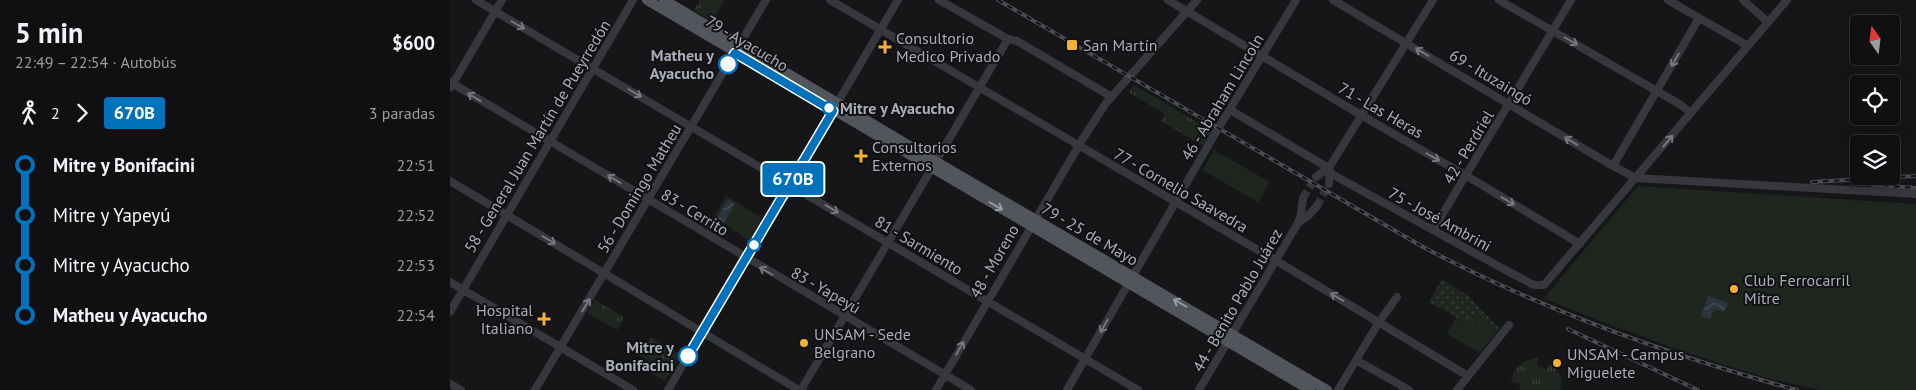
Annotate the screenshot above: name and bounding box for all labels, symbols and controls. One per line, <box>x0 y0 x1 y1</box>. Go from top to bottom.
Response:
street label: 79 - Ayacucho <box>702 10 792 76</box>
text: 5 min <box>15 14 83 51</box>
north arrow <box>1850 15 1900 65</box>
map controls <box>1850 15 1900 185</box>
street label: 58 - General Juan Martín de Pueyrredón <box>459 16 615 256</box>
one-way arrow <box>510 20 525 30</box>
place label: Consultorio Medico Privado <box>896 28 1000 66</box>
street label: 46 - Abraham Lincoln <box>1176 30 1268 164</box>
text: $600 <box>392 31 435 55</box>
place label: San Martín <box>1083 35 1157 55</box>
one-way arrow <box>1564 37 1578 47</box>
marker: San Martín <box>1065 38 1079 52</box>
marker: Consultorio Medico Privado <box>878 40 892 54</box>
street label: 69 - Ituzaingó <box>1446 44 1536 110</box>
place label: Matheu y Ayacucho <box>650 45 714 83</box>
one-way arrow <box>1416 47 1430 57</box>
text: 22:49 – 22:54 · Autobús <box>15 52 176 72</box>
one-way arrow <box>1669 53 1679 67</box>
marker: Matheu y Ayacucho <box>718 54 738 74</box>
button: locate <box>1850 75 1900 125</box>
street label: 71 - Las Heras <box>1335 78 1427 143</box>
one-way arrow <box>628 88 643 98</box>
one-way arrow <box>468 91 482 101</box>
place label: Mitre y Ayacucho <box>840 98 955 118</box>
icon: walk <box>15 99 43 127</box>
icon: forward <box>68 99 96 127</box>
text: 670B <box>114 101 155 124</box>
marker: Mitre y Ayacucho <box>822 101 836 115</box>
text: 2 <box>51 103 60 123</box>
text: 3 paradas <box>369 103 435 123</box>
street label: 42 - Perdriel <box>1438 106 1498 187</box>
street label: 56 - Domingo Matheu <box>593 120 685 256</box>
one-way arrow <box>1662 134 1673 147</box>
button: layers <box>1850 135 1900 185</box>
one-way arrow <box>1565 136 1579 146</box>
place label: Consultorios Externos <box>872 137 957 175</box>
street label: 77 - Cornelio Saavedra <box>1110 143 1252 237</box>
marker: Consultorios Externos <box>854 149 868 163</box>
one-way arrow <box>1426 152 1441 162</box>
text: Mitre y Bonifacini <box>53 153 195 177</box>
text: 22:51 <box>397 155 435 175</box>
line badge: 670B <box>758 163 828 195</box>
text: 670B <box>772 167 814 190</box>
one-way arrow <box>608 174 622 184</box>
street label: 75 - José Ambrini <box>1385 182 1495 256</box>
street label: 83 - Cerrito <box>658 184 732 240</box>
one-way arrow <box>1501 196 1515 206</box>
street label: 79 - 25 de Mayo <box>1038 198 1142 270</box>
one-way arrow <box>988 202 1002 212</box>
text: Mitre y Yapeyú <box>53 203 170 227</box>
one-way arrow <box>824 204 839 214</box>
text: 22:52 <box>397 205 435 225</box>
street label: 81 - Sarmiento <box>871 211 967 279</box>
street label: 48 - Moreno <box>965 221 1023 301</box>
street label: 44 - Benito Pablo Juárez <box>1188 225 1286 375</box>
one-way arrow <box>541 236 555 246</box>
unlabelled marker <box>747 238 761 252</box>
text: Mitre y Ayacucho <box>53 253 190 277</box>
text: 22:53 <box>397 255 435 275</box>
street label: 83 - Yapeyú <box>788 262 864 318</box>
one-way arrow <box>760 265 774 275</box>
place label: Club Ferrocarril Mitre <box>1744 270 1851 308</box>
marker: Club Ferrocarril Mitre <box>1728 283 1740 295</box>
one-way arrow <box>1331 292 1345 302</box>
one-way arrow <box>1173 298 1187 308</box>
one-way arrow <box>581 299 591 313</box>
place label: Hospital Italiano <box>476 300 533 338</box>
text: Matheu y Ayacucho <box>53 303 208 327</box>
text: 22:54 <box>397 305 435 325</box>
marker: Hospital Italiano <box>537 312 551 326</box>
one-way arrow <box>1099 318 1109 332</box>
place label: UNSAM - Sede Belgrano <box>814 324 911 362</box>
place label: Mitre y Bonifacini <box>606 337 674 375</box>
marker: UNSAM - Sede Belgrano <box>798 337 810 349</box>
one-way arrow <box>956 341 966 355</box>
place label: UNSAM - Campus Miguelete <box>1567 344 1685 382</box>
marker: Mitre y Bonifacini <box>678 346 698 366</box>
marker: UNSAM - Campus Miguelete <box>1551 357 1563 369</box>

